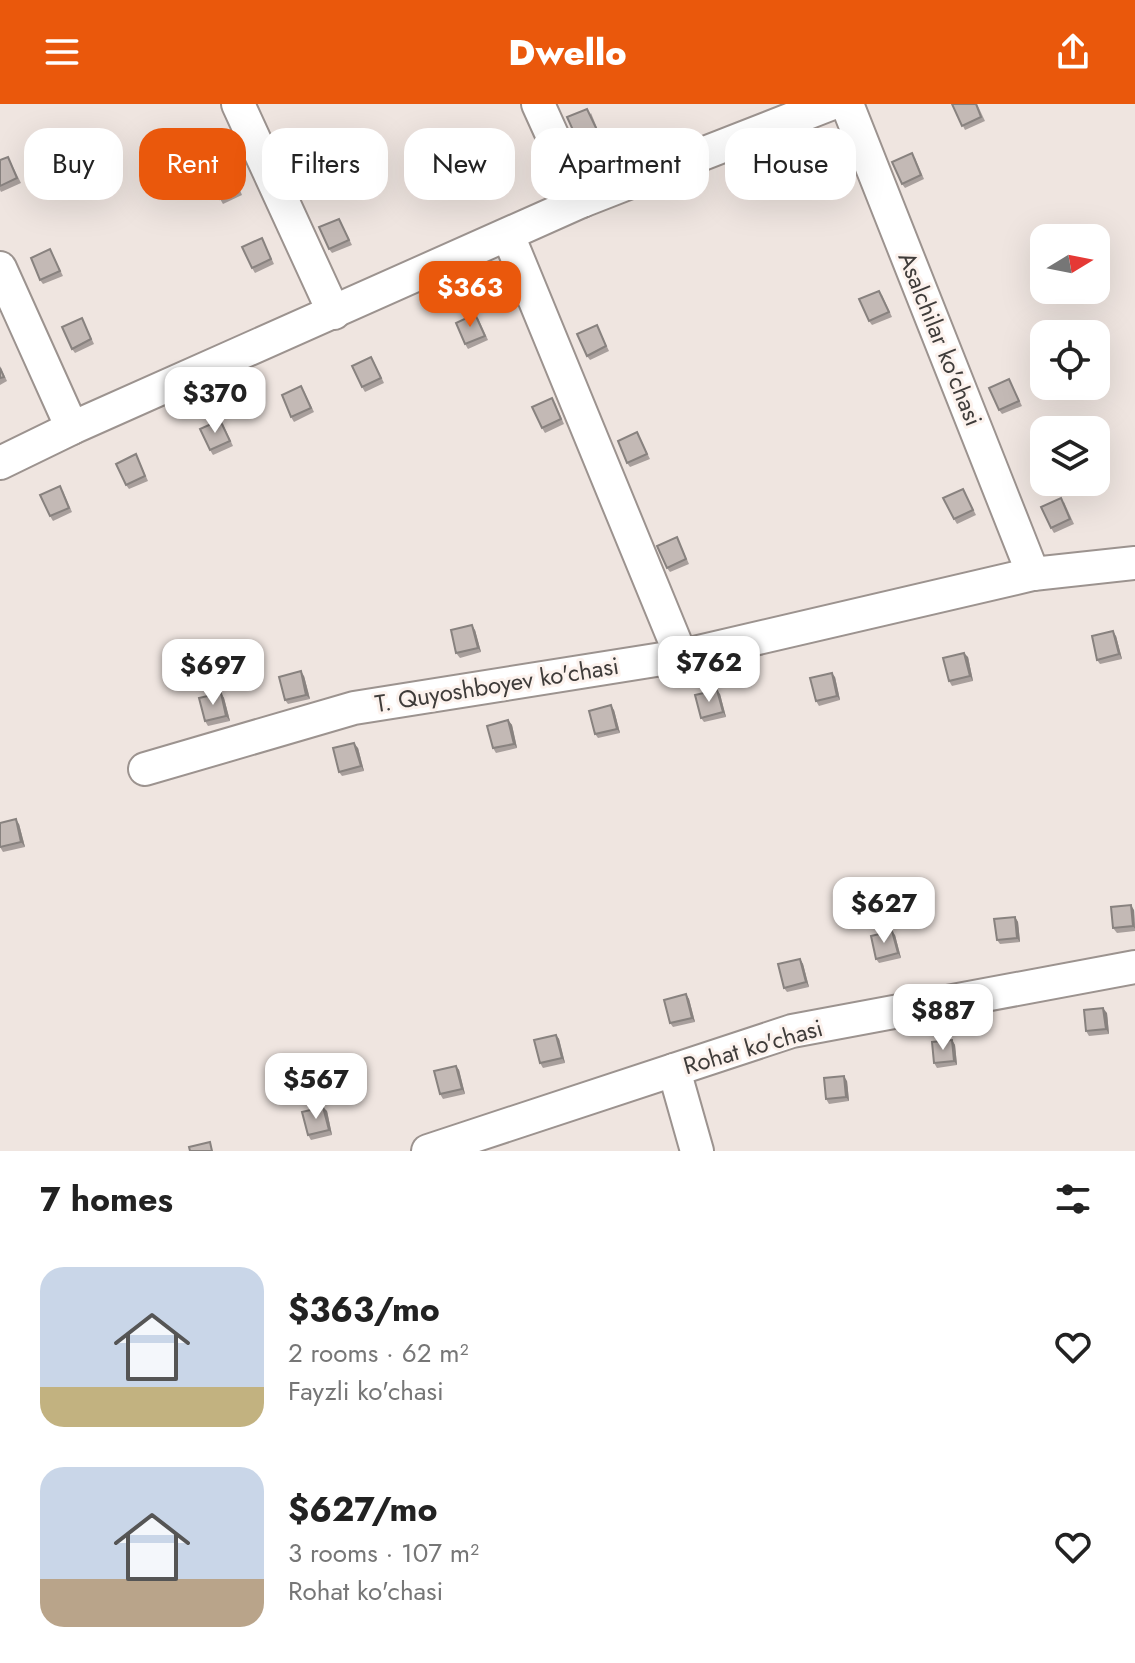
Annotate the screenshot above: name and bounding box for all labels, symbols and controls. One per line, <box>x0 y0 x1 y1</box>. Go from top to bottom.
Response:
text: Dwello <box>508 26 627 78</box>
icon: menu <box>40 30 84 74</box>
icon: share <box>1051 30 1095 74</box>
chip: Buy <box>24 128 123 200</box>
chip: Rent <box>139 128 246 200</box>
chip: Filters <box>262 128 388 200</box>
chip: New <box>404 128 515 200</box>
chip: Apartment <box>531 128 709 200</box>
chip: House <box>725 128 856 200</box>
north arrow <box>1030 224 1110 304</box>
map controls <box>1030 224 1110 496</box>
street label: Asalchilar ko'chasi <box>890 246 991 431</box>
pin: $363 <box>423 261 517 329</box>
text: $363 <box>437 268 503 306</box>
button: locate <box>1030 320 1110 400</box>
pin: $370 <box>168 367 262 435</box>
text: $370 <box>183 374 247 412</box>
button: layers <box>1030 416 1110 496</box>
pin: $762 <box>662 636 756 704</box>
pin: $697 <box>166 639 260 707</box>
text: $762 <box>676 643 742 681</box>
text: $697 <box>180 646 246 684</box>
street label: T. Quyoshboyev ko'chasi <box>372 648 621 721</box>
pin: $627 <box>837 877 931 945</box>
text: $627 <box>851 884 917 922</box>
pin: $887 <box>896 984 990 1052</box>
text: $887 <box>911 991 975 1029</box>
street label: Rohat ko'chasi <box>679 1010 827 1083</box>
pin: $567 <box>269 1053 363 1121</box>
text: $567 <box>283 1060 349 1098</box>
text: 7 homes <box>40 1175 173 1224</box>
icon: filters <box>1051 1177 1095 1221</box>
text: $363/mo <box>288 1285 440 1334</box>
icon: home <box>104 1299 200 1395</box>
icon: heart <box>1051 1325 1095 1369</box>
text: 2 rooms · 62 m² <box>288 1334 469 1372</box>
text: Fayzli ko'chasi <box>288 1372 444 1410</box>
text: $627/mo <box>288 1485 438 1534</box>
icon: home <box>104 1499 200 1595</box>
icon: heart <box>1051 1525 1095 1569</box>
text: 3 rooms · 107 m² <box>288 1534 479 1572</box>
text: Rohat ko'chasi <box>288 1572 443 1610</box>

